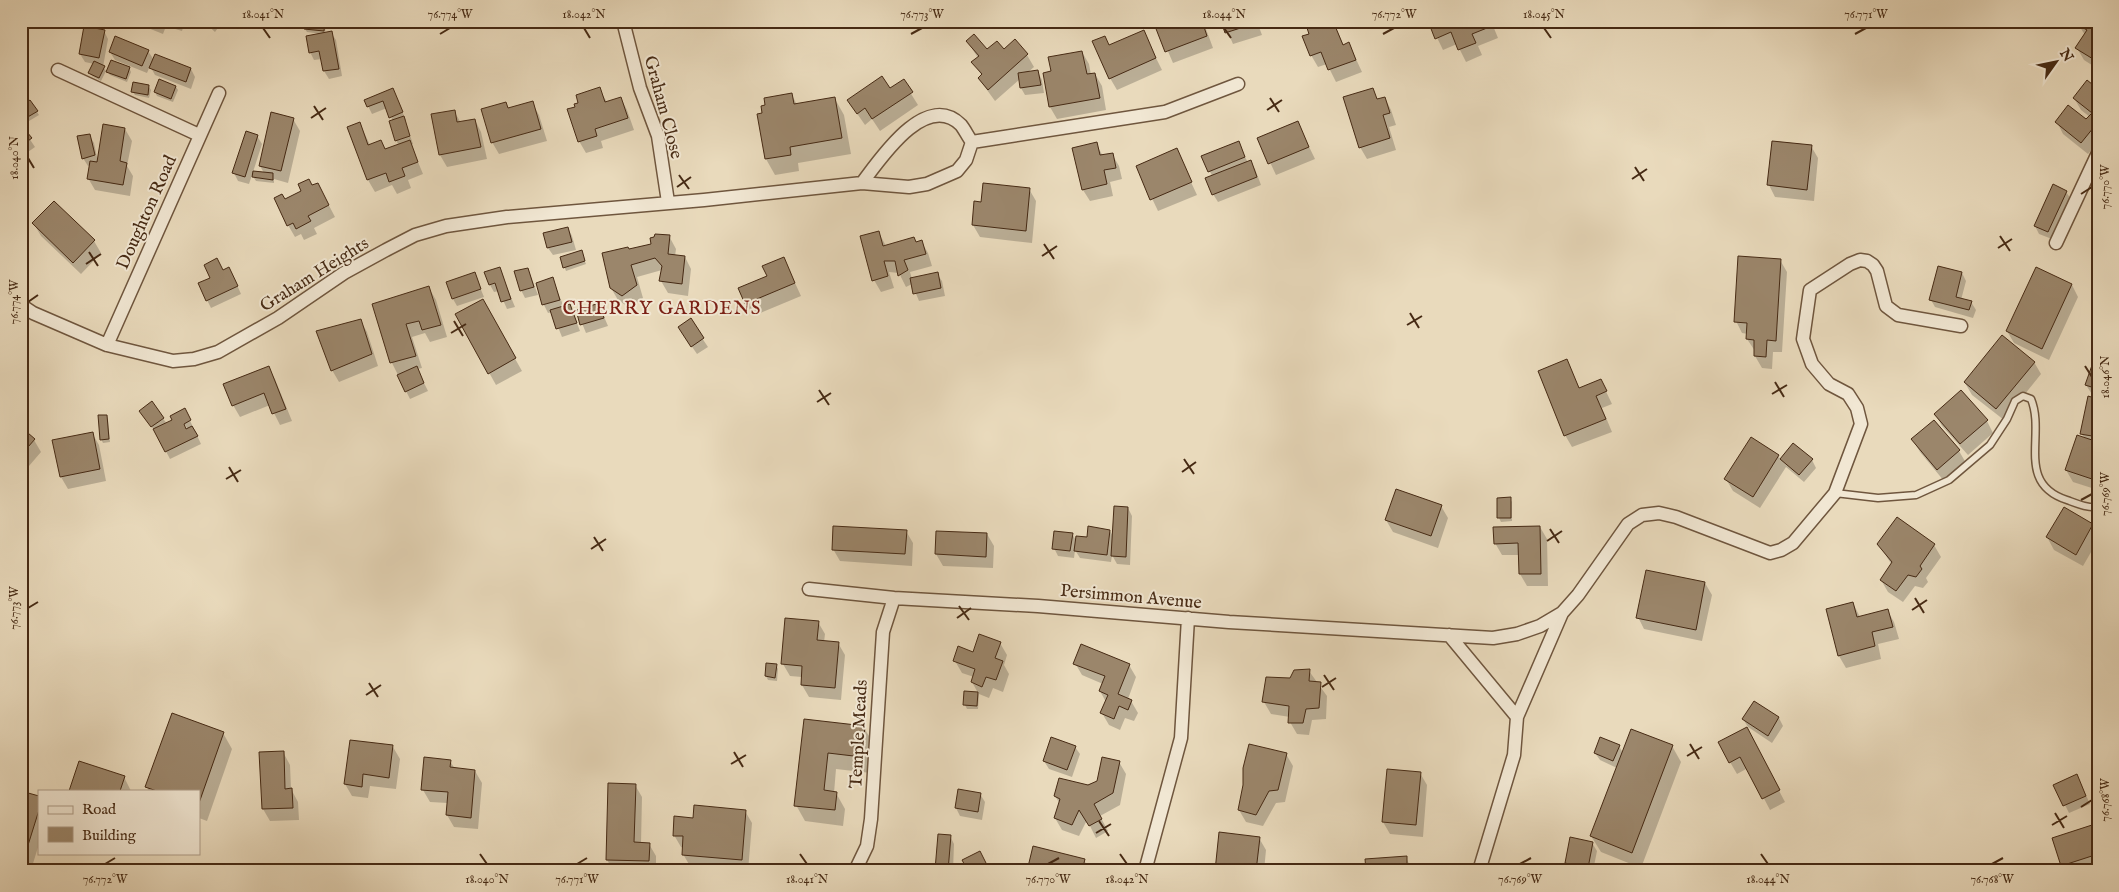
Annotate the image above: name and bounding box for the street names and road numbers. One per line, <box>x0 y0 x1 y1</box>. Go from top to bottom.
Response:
street label: Graham Close <box>638 53 687 161</box>
street label: Doughton Road <box>112 152 183 273</box>
street label: Graham Heights <box>256 233 373 318</box>
street label: Persimmon Avenue <box>1059 580 1203 615</box>
street label: Temple Meads <box>845 679 874 789</box>

